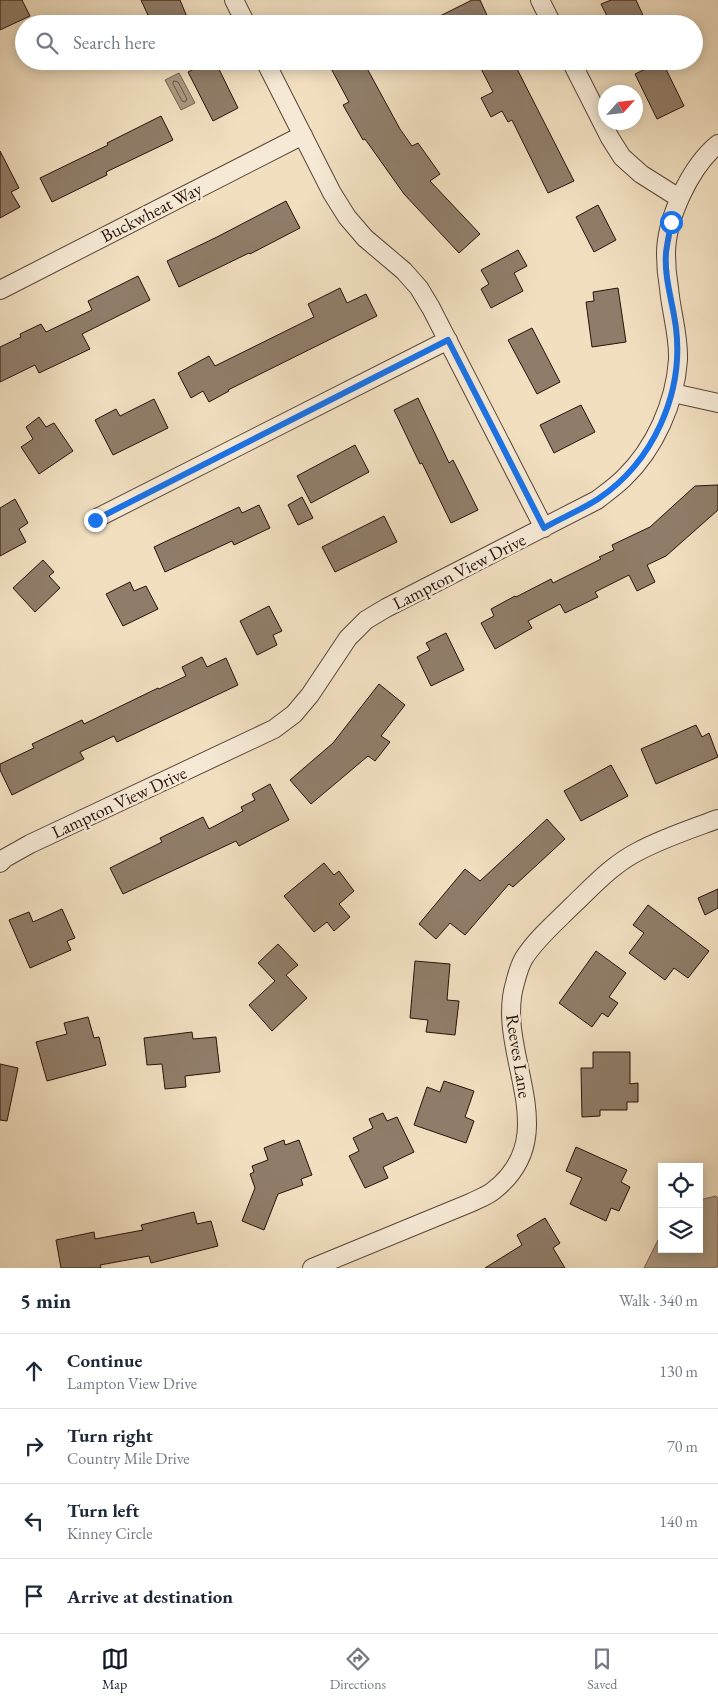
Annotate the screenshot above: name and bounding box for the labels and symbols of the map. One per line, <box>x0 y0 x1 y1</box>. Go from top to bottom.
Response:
north arrow <box>598 85 643 130</box>
street label: Buckwheat Way <box>97 177 206 247</box>
route start <box>660 211 683 234</box>
route end <box>84 509 107 532</box>
street label: Lampton View Drive <box>389 528 529 614</box>
street label: Lampton View Drive <box>48 761 190 843</box>
street label: Reeves Lane <box>501 1012 537 1100</box>

